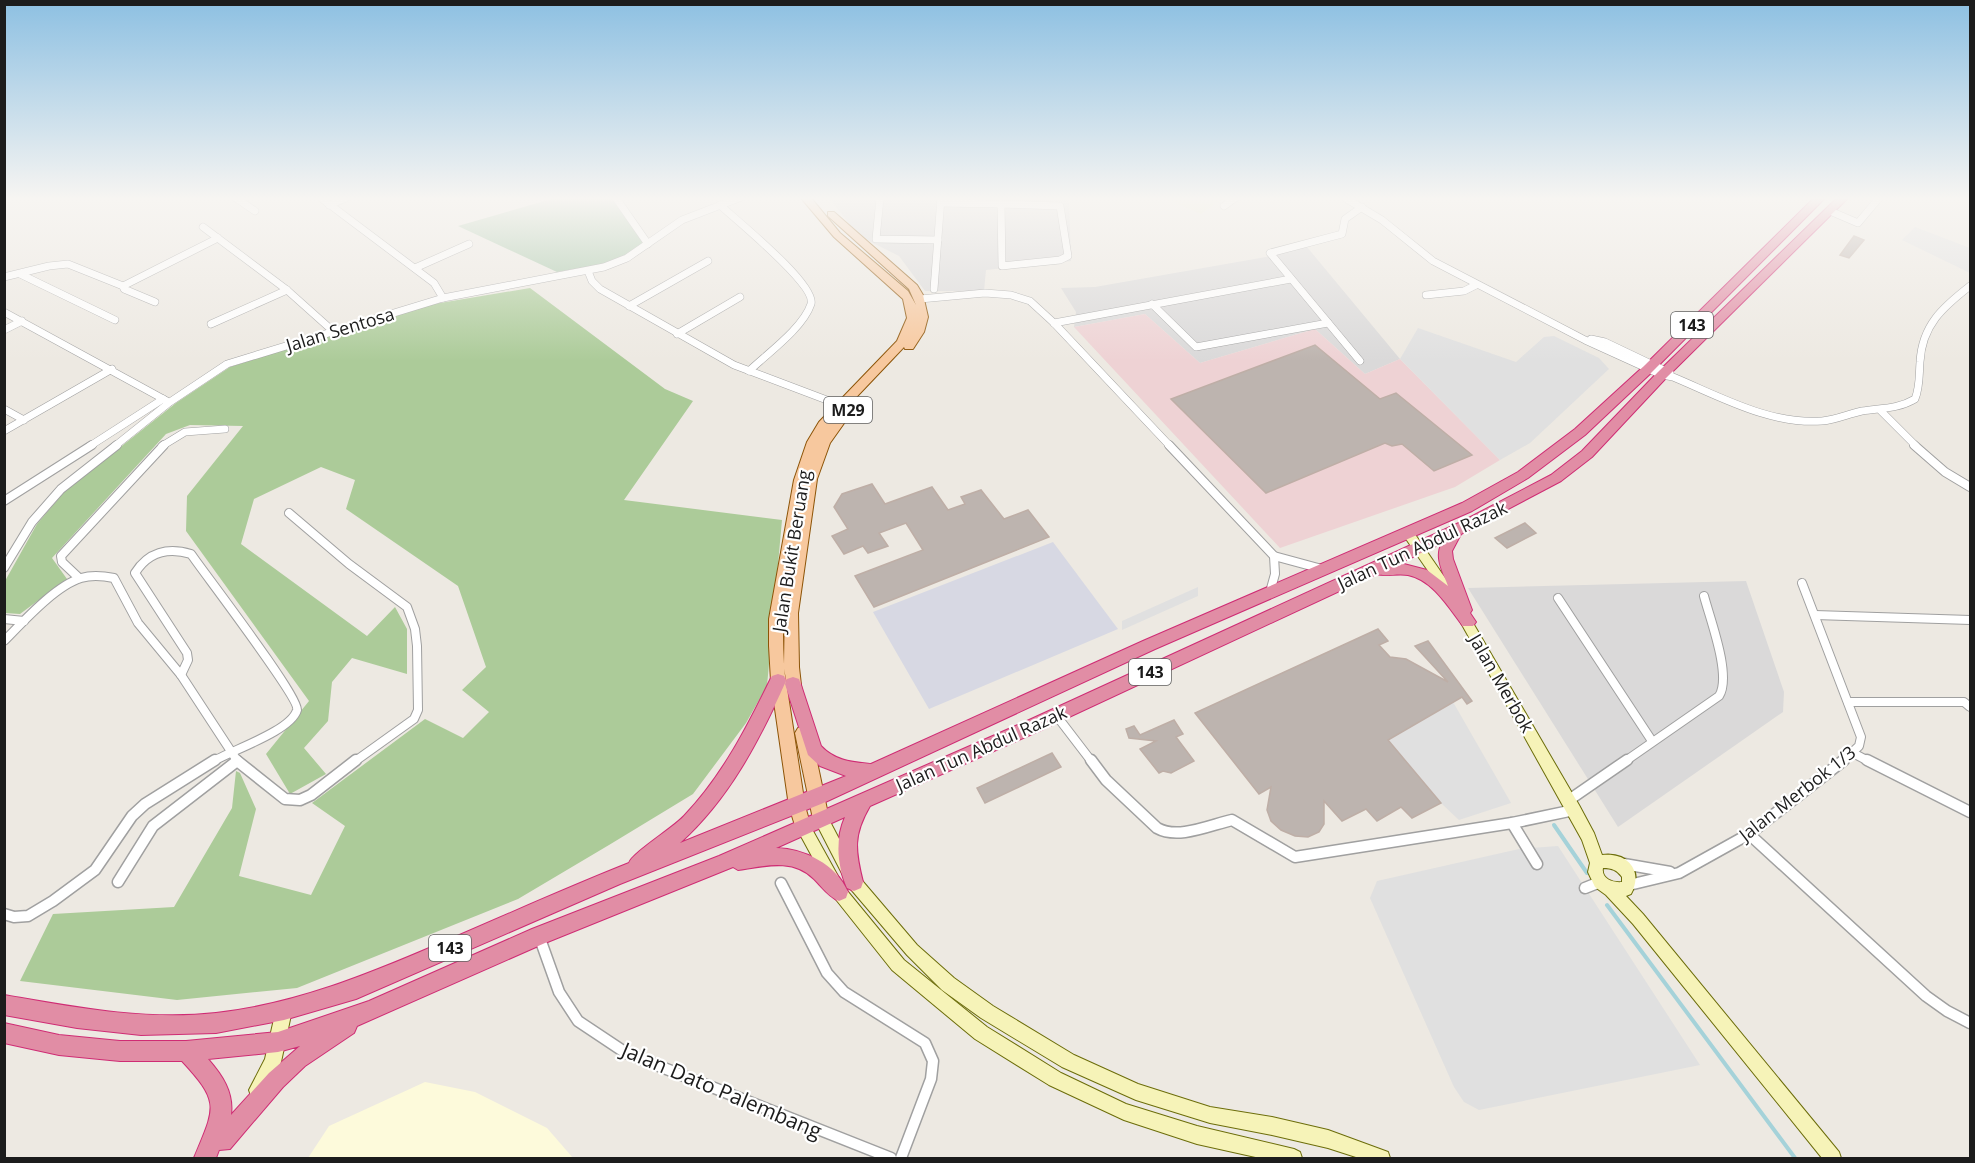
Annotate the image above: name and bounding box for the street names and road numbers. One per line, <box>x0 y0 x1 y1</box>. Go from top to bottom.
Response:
street label: Jalan Sentosa <box>281 301 397 357</box>
road number: 143 <box>1671 312 1713 338</box>
road number: M29 <box>824 397 872 423</box>
street label: Jalan Bukit Beruang <box>766 468 816 636</box>
street label: Jalan Tun Abdul Razak <box>1332 495 1511 596</box>
street label: Jalan Merbok <box>1463 628 1540 737</box>
road number: 143 <box>1129 659 1171 685</box>
street label: Jalan Tun Abdul Razak <box>890 699 1071 797</box>
street label: Jalan Merbok 1/3 <box>1732 740 1860 847</box>
road number: 143 <box>429 935 471 961</box>
street label: Jalan Dato Palembang <box>616 1034 826 1145</box>

